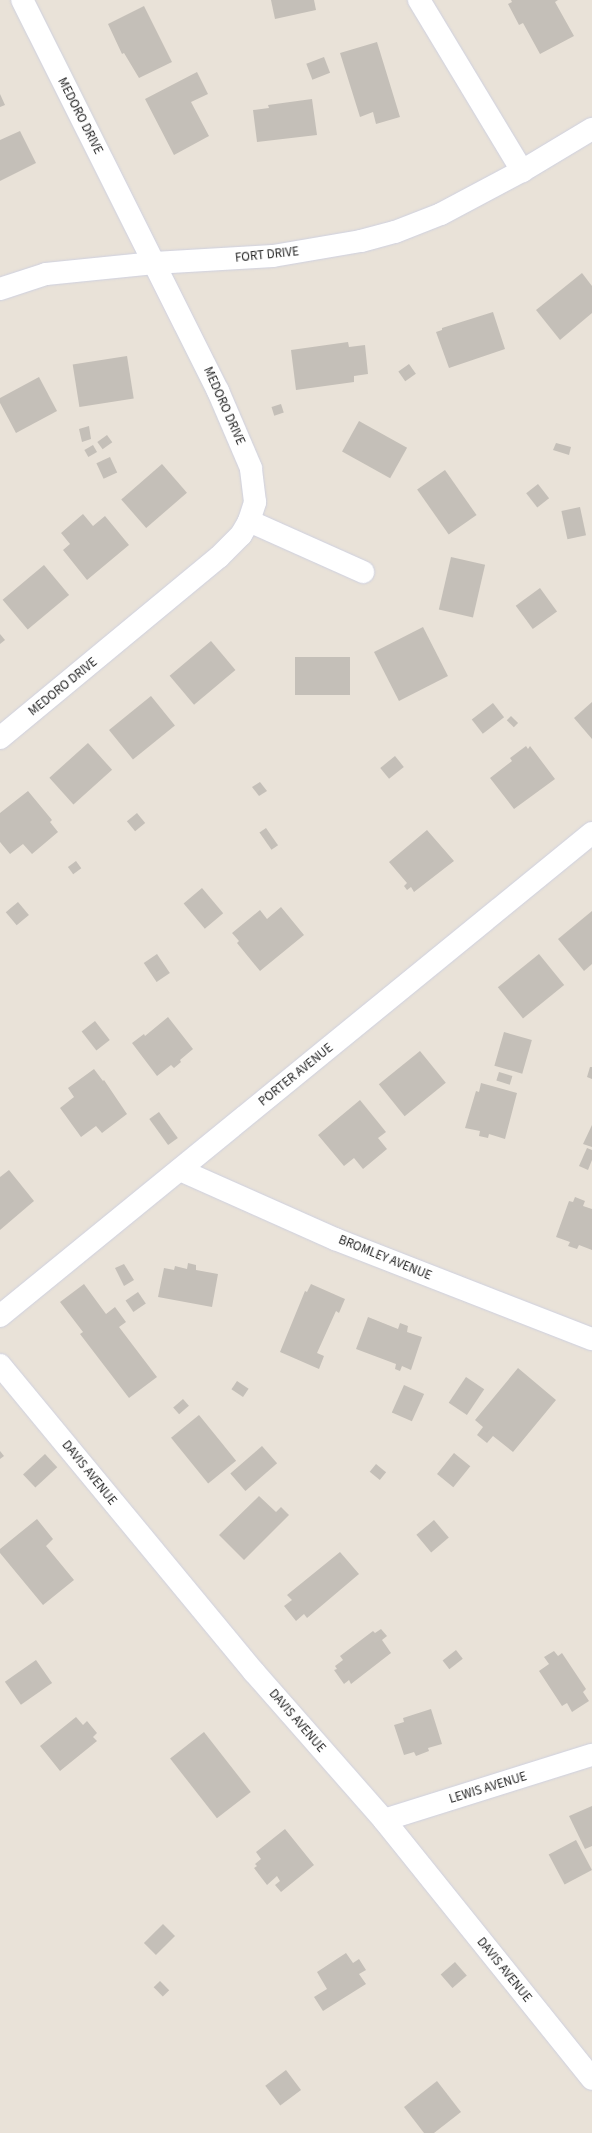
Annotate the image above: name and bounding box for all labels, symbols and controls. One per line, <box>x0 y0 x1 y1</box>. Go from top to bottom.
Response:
street label: MEDORO DRIVE <box>54 75 106 157</box>
street label: FORT DRIVE <box>234 244 300 266</box>
street label: MEDORO DRIVE <box>200 364 248 448</box>
street label: MEDORO DRIVE <box>25 655 101 719</box>
street label: PORTER AVENUE <box>256 1040 336 1110</box>
street label: BROMLEY AVENUE <box>336 1232 434 1284</box>
street label: DAVIS AVENUE <box>58 1438 120 1508</box>
street label: DAVIS AVENUE <box>265 1686 329 1756</box>
street label: LEWIS AVENUE <box>447 1769 529 1807</box>
street label: DAVIS AVENUE <box>473 1935 535 2005</box>

